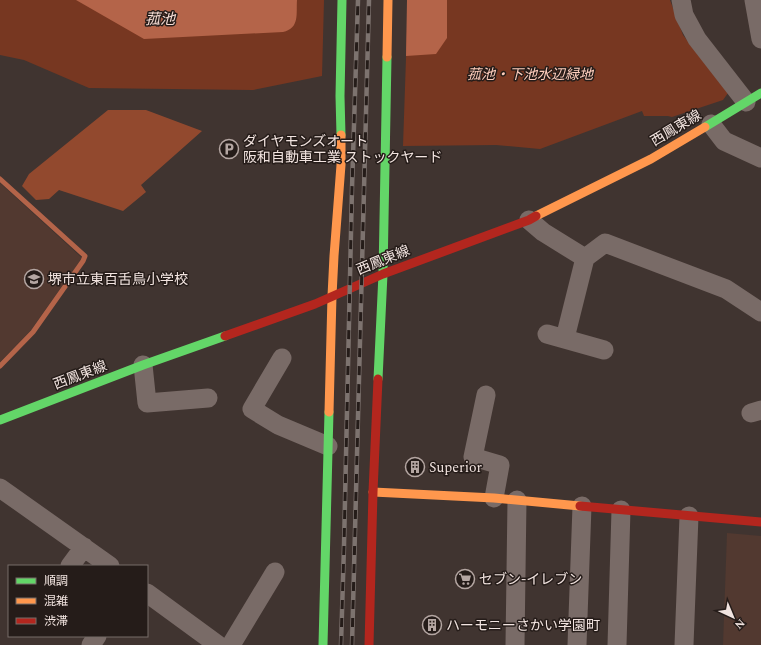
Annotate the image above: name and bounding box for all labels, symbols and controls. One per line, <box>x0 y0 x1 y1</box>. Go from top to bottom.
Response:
water label: 菰池 <box>145 8 177 31</box>
park label: 菰池・下池水辺緑地 <box>467 64 595 85</box>
street label: 西鳳東線 <box>647 105 705 151</box>
place label: ダイヤモンズオート 阪和自動車工業 ストックヤード <box>243 131 443 168</box>
parking icon: ダイヤモンズオート 阪和自動車工業 ストックヤード <box>218 138 240 160</box>
street label: 西鳳東線 <box>353 240 413 280</box>
school or university icon: 堺市立東百舌鳥小学校 <box>23 268 45 290</box>
place label: 堺市立東百舌鳥小学校 <box>48 269 188 290</box>
street label: 西鳳東線 <box>50 355 110 395</box>
building icon: Superior <box>404 456 426 478</box>
place label: Superior <box>429 457 483 478</box>
legend <box>8 565 148 637</box>
supermarket icon: セブン-イレブン <box>454 568 476 590</box>
place label: セブン-イレブン <box>479 569 582 590</box>
text: 順調 <box>44 572 68 591</box>
text: 混雑 <box>44 592 68 611</box>
north arrow <box>713 597 753 637</box>
text: 渋滞 <box>44 612 68 631</box>
building icon: ハーモニーさかい学園町 <box>421 614 443 636</box>
place label: ハーモニーさかい学園町 <box>446 615 600 636</box>
text: N <box>730 615 749 633</box>

